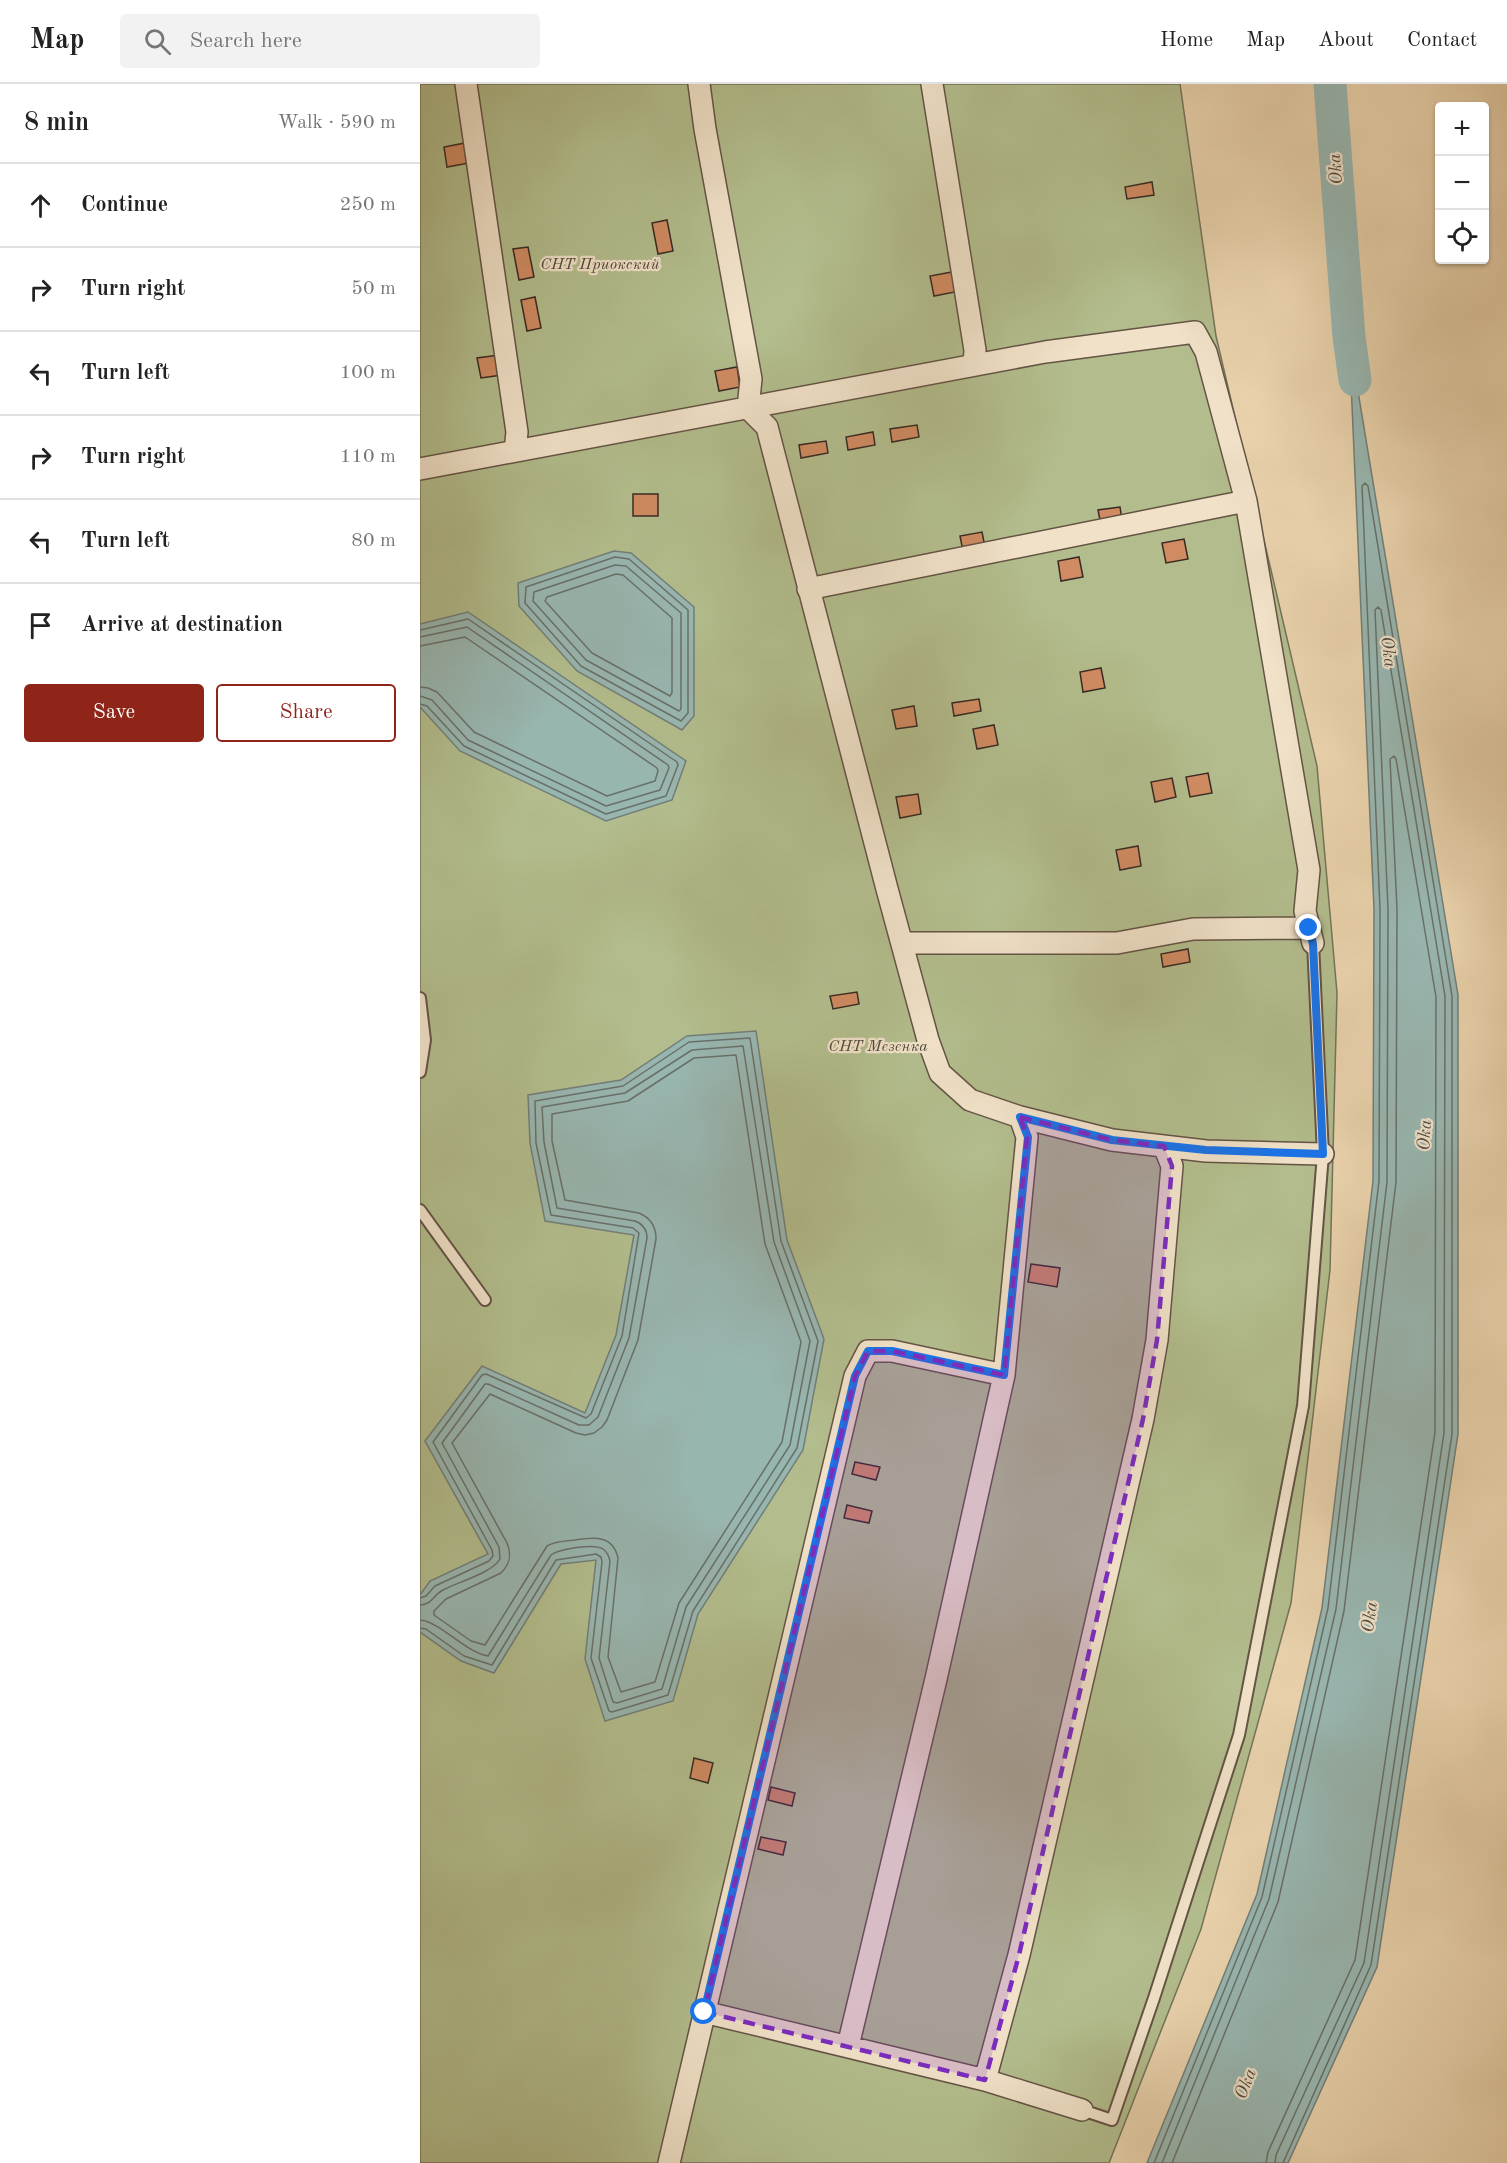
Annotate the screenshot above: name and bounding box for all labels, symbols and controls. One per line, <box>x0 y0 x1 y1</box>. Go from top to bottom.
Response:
search box <box>120 14 540 68</box>
icon: search <box>141 25 174 58</box>
text: Map <box>30 27 84 55</box>
text: Search here <box>189 30 302 52</box>
text: Home <box>1160 30 1213 51</box>
text: Map <box>1246 30 1285 51</box>
text: About <box>1318 30 1374 51</box>
text: Contact <box>1407 30 1477 51</box>
map controls <box>1435 102 1489 264</box>
button: + <box>1435 102 1489 156</box>
text: 8 min <box>24 110 89 136</box>
text: Walk · 590 m <box>277 113 396 133</box>
water label: Oka <box>1326 152 1346 185</box>
button: − <box>1435 156 1489 210</box>
icon: ahead <box>24 189 57 222</box>
text: Continue <box>81 194 168 216</box>
text: 250 m <box>340 195 396 215</box>
button: locate <box>1435 210 1489 264</box>
park label: СНТ Приокский <box>540 257 660 273</box>
icon: right <box>24 273 57 306</box>
text: Turn right <box>81 278 185 300</box>
text: 50 m <box>351 279 396 299</box>
icon: left <box>24 357 57 390</box>
text: Turn left <box>81 362 170 384</box>
text: 100 m <box>340 363 396 383</box>
icon: right <box>24 441 57 474</box>
text: Turn right <box>81 446 185 468</box>
text: 110 m <box>340 447 396 467</box>
icon: left <box>24 525 57 558</box>
text: Turn left <box>81 530 170 552</box>
text: 80 m <box>351 531 396 551</box>
icon: arrive <box>24 609 57 642</box>
text: Arrive at destination <box>81 614 283 636</box>
water label: Oka <box>1377 635 1399 669</box>
button: Save <box>24 684 204 742</box>
button: Share <box>216 684 396 742</box>
route end <box>1295 914 1321 940</box>
park label: СНТ Мезенка <box>828 1039 928 1055</box>
water label: Oka <box>1415 1118 1435 1151</box>
water label: Oka <box>1359 1600 1381 1634</box>
route start <box>690 1998 716 2024</box>
water label: Oka <box>1232 2066 1260 2102</box>

